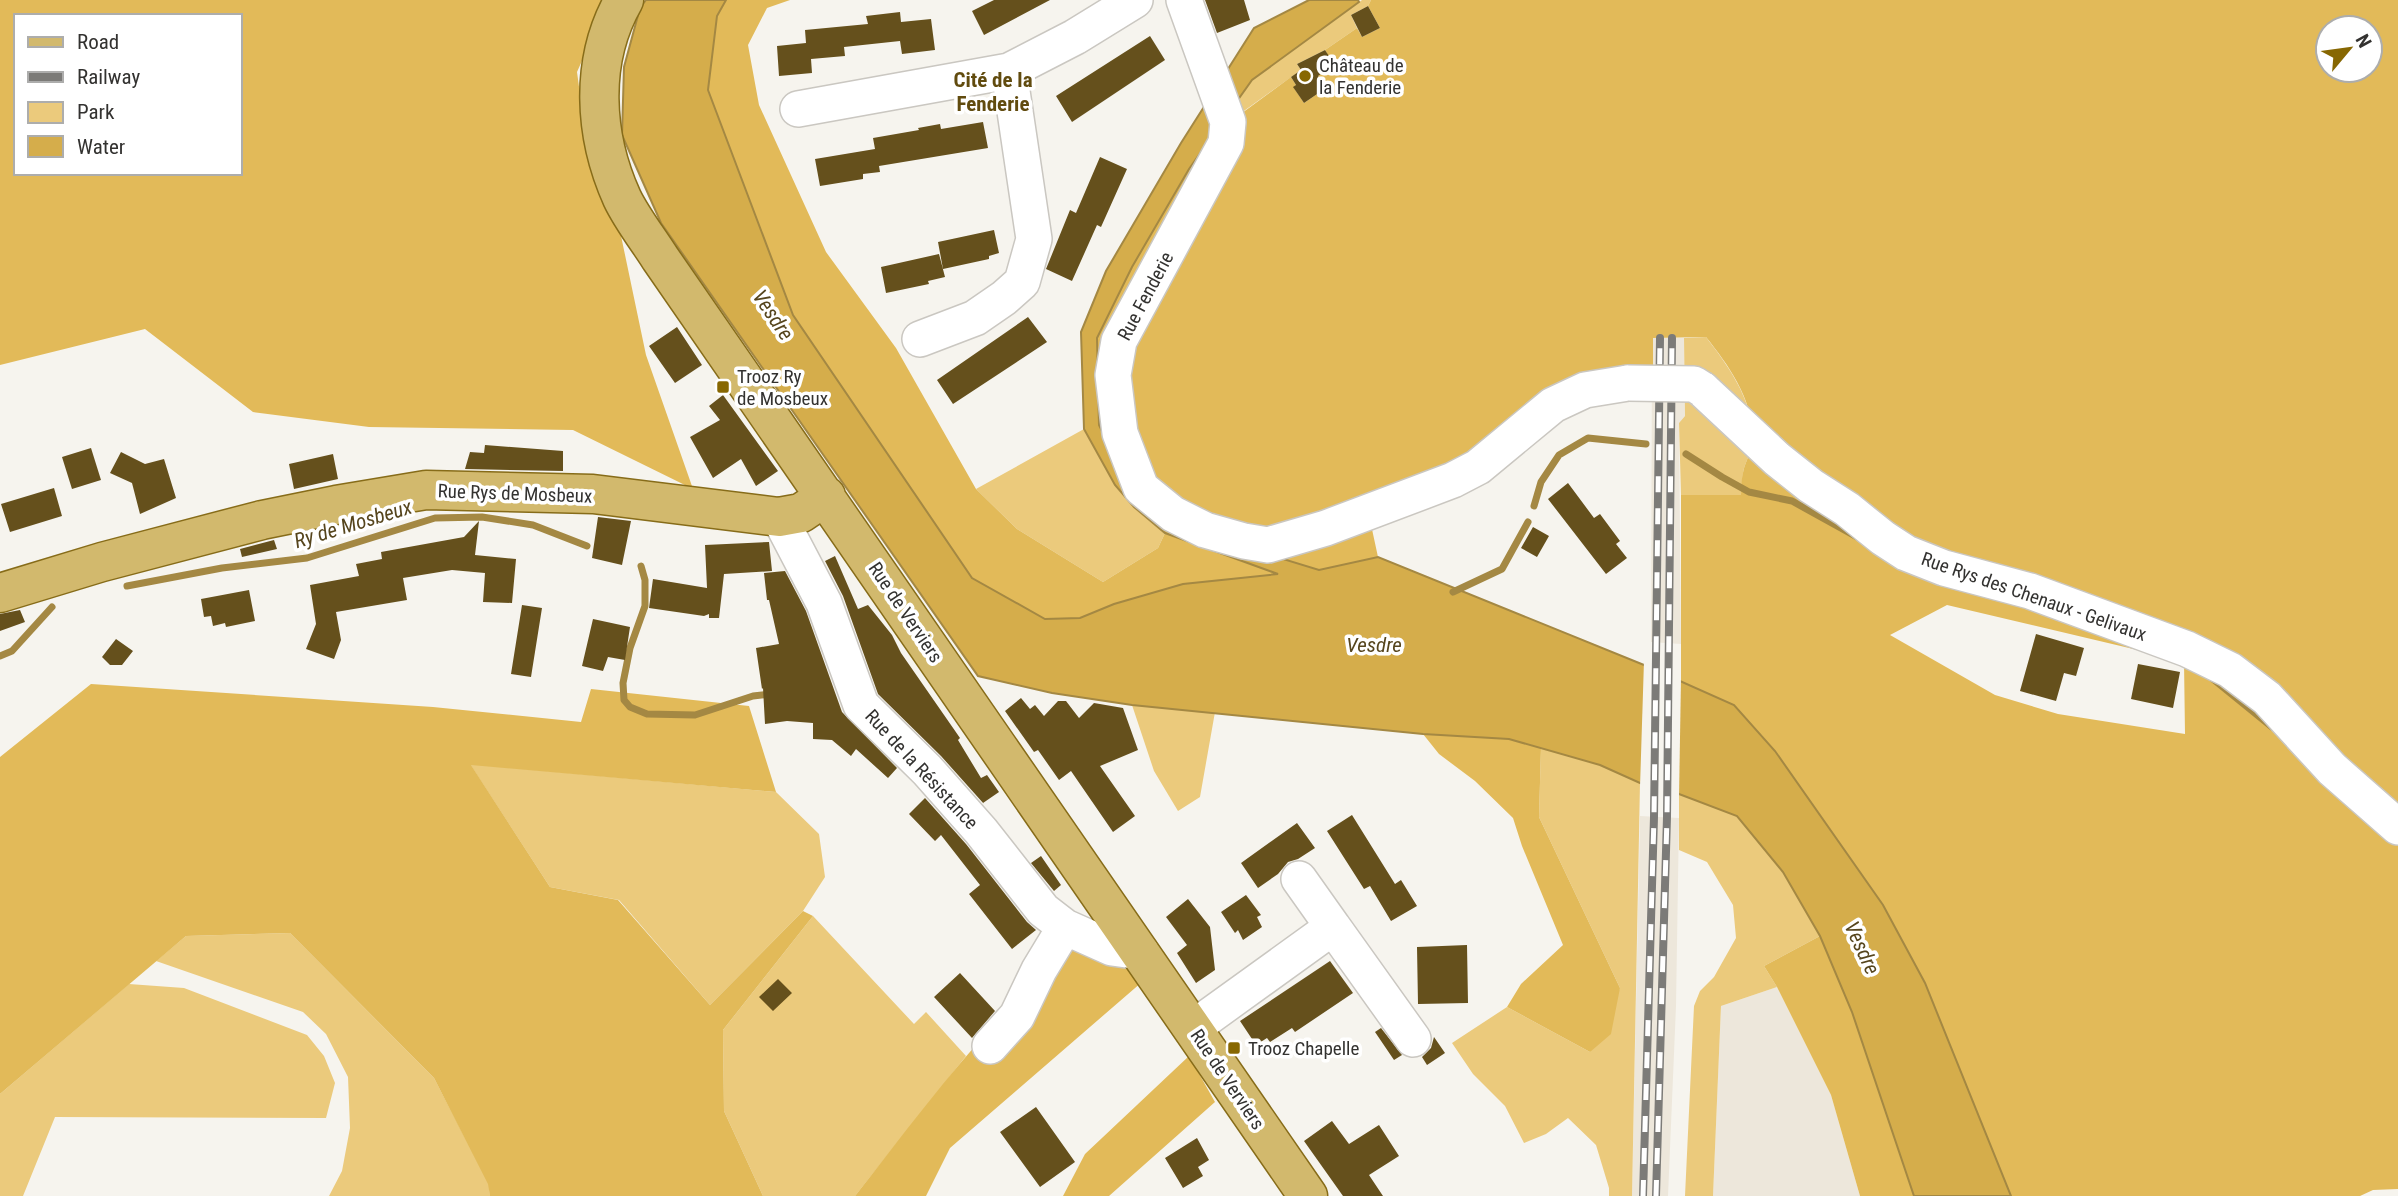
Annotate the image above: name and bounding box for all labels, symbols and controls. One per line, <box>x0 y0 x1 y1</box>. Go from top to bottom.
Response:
legend <box>14 14 242 175</box>
north arrow <box>2314 14 2384 84</box>
text: Road <box>77 30 119 54</box>
text: N <box>2351 30 2376 52</box>
place label: Château de la Fenderie <box>1319 54 1404 99</box>
text: Railway <box>77 65 140 89</box>
district label: Cité de la Fenderie <box>953 68 1033 116</box>
marker: Château de la Fenderie <box>1297 68 1313 84</box>
text: Park <box>77 100 115 124</box>
text: Water <box>77 135 125 159</box>
street label: Rue Fenderie <box>1113 248 1178 344</box>
water label: Vesdre <box>748 285 798 345</box>
place label: Trooz Ry de Mosbeux <box>737 365 828 410</box>
marker: Trooz Ry de Mosbeux <box>715 379 731 395</box>
street label: Rue Rys de Mosbeux <box>437 479 593 508</box>
water label: Ry de Mosbeux <box>291 494 416 553</box>
street label: Rue Rys des Chenaux - Gelivaux <box>1918 547 2149 646</box>
street label: Rue de Verviers <box>864 558 948 667</box>
water label: Vesdre <box>1346 633 1402 657</box>
street label: Rue de la Résistance <box>860 705 983 834</box>
water label: Vesdre <box>1839 918 1885 978</box>
street label: Rue de Verviers <box>1186 1025 1270 1134</box>
place label: Trooz Chapelle <box>1248 1037 1359 1060</box>
marker: Trooz Chapelle <box>1226 1040 1242 1056</box>

